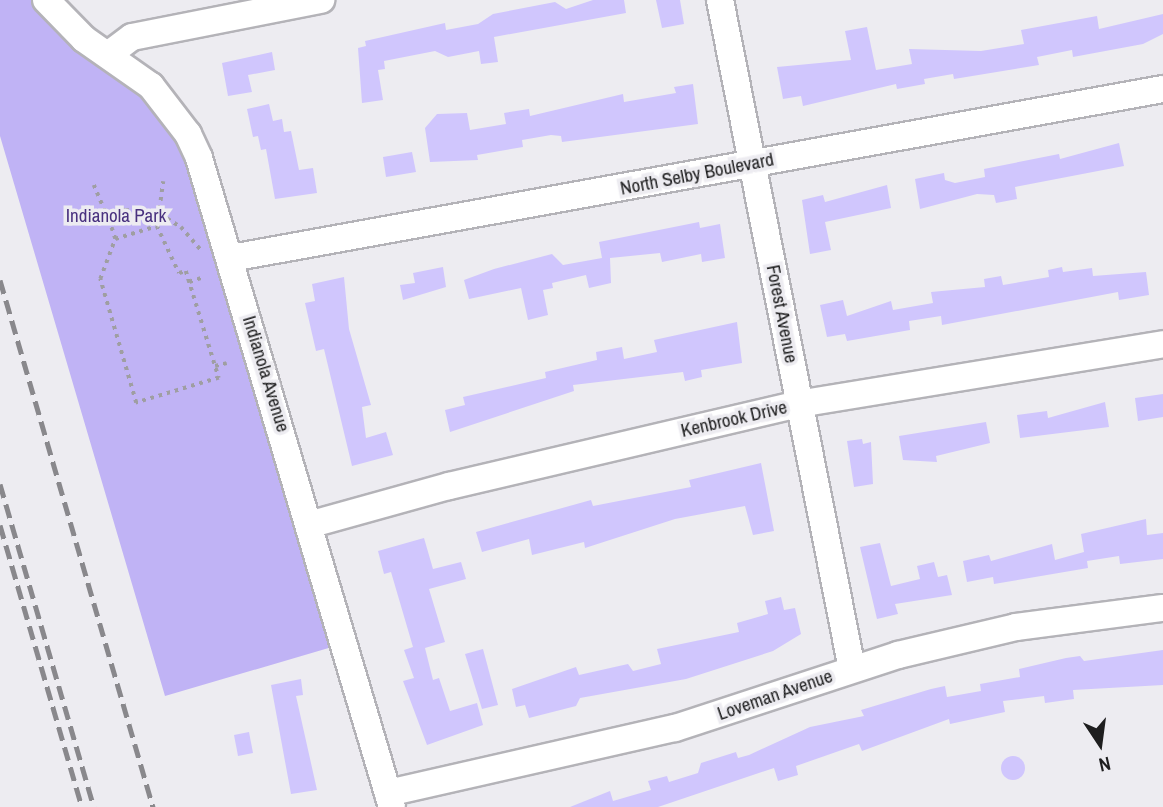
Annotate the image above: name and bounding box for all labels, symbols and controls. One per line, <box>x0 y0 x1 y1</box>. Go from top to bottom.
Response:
street label: North Selby Boulevard <box>618 148 776 200</box>
park label: Indianola Park <box>66 205 166 227</box>
street label: Forest Avenue <box>761 263 803 365</box>
street label: Indianola Avenue <box>237 313 295 435</box>
street label: Kenbrook Drive <box>679 396 789 442</box>
street label: Loveman Avenue <box>714 665 836 725</box>
north arrow <box>1065 709 1135 779</box>
text: N <box>1096 751 1113 778</box>

